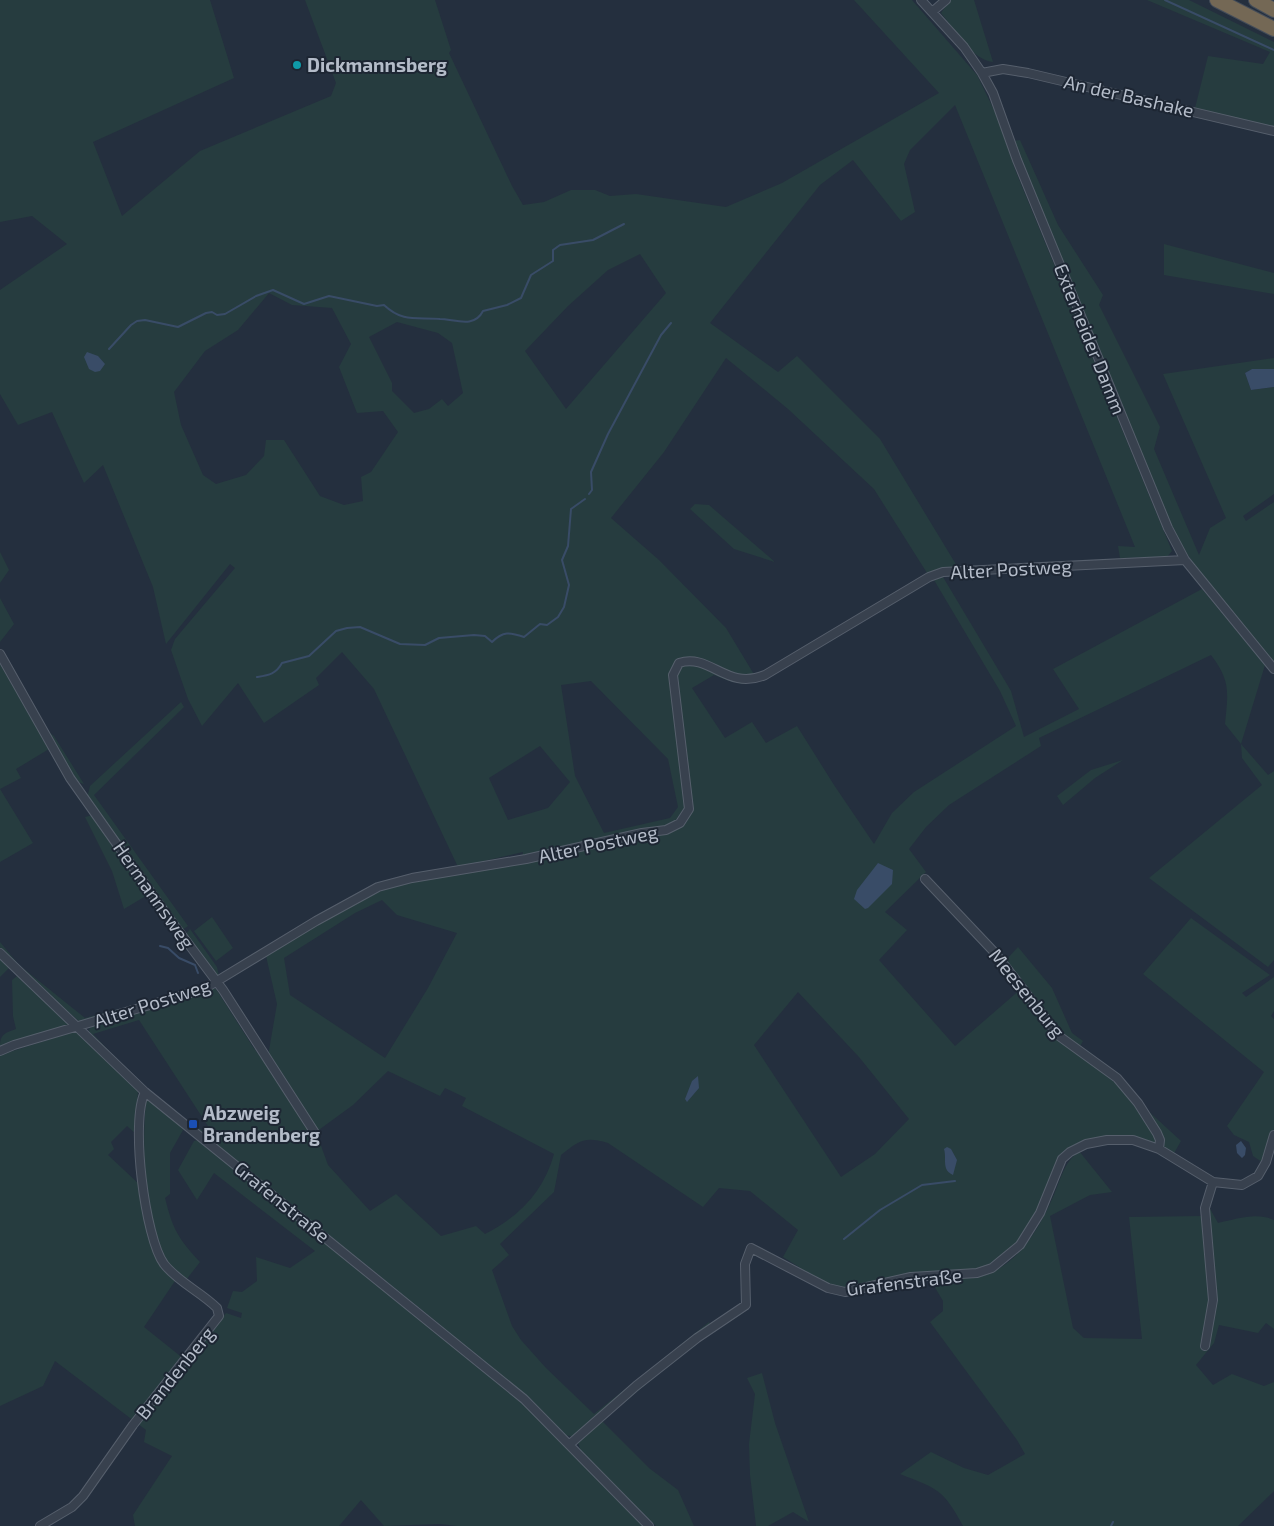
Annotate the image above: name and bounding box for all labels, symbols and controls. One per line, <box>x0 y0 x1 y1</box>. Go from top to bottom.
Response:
place label: Dickmannsberg <box>307 53 447 76</box>
marker: Dickmannsberg <box>291 59 303 71</box>
street label: An der Bashake <box>1062 69 1196 122</box>
street label: Exterheider Damm <box>1050 260 1131 418</box>
street label: Alter Postweg <box>950 554 1073 583</box>
street label: Alter Postweg <box>536 820 660 867</box>
street label: Hermannsweg <box>109 837 200 953</box>
street label: Meesenburg <box>985 944 1070 1042</box>
street label: Alter Postweg <box>91 973 214 1032</box>
place label: Abzweig Brandenberg <box>203 1101 320 1146</box>
marker: Abzweig Brandenberg <box>187 1118 199 1130</box>
street label: Grafenstraße <box>230 1156 335 1247</box>
street label: Grafenstraße <box>845 1263 963 1300</box>
street label: Brandenberg <box>130 1322 219 1424</box>

